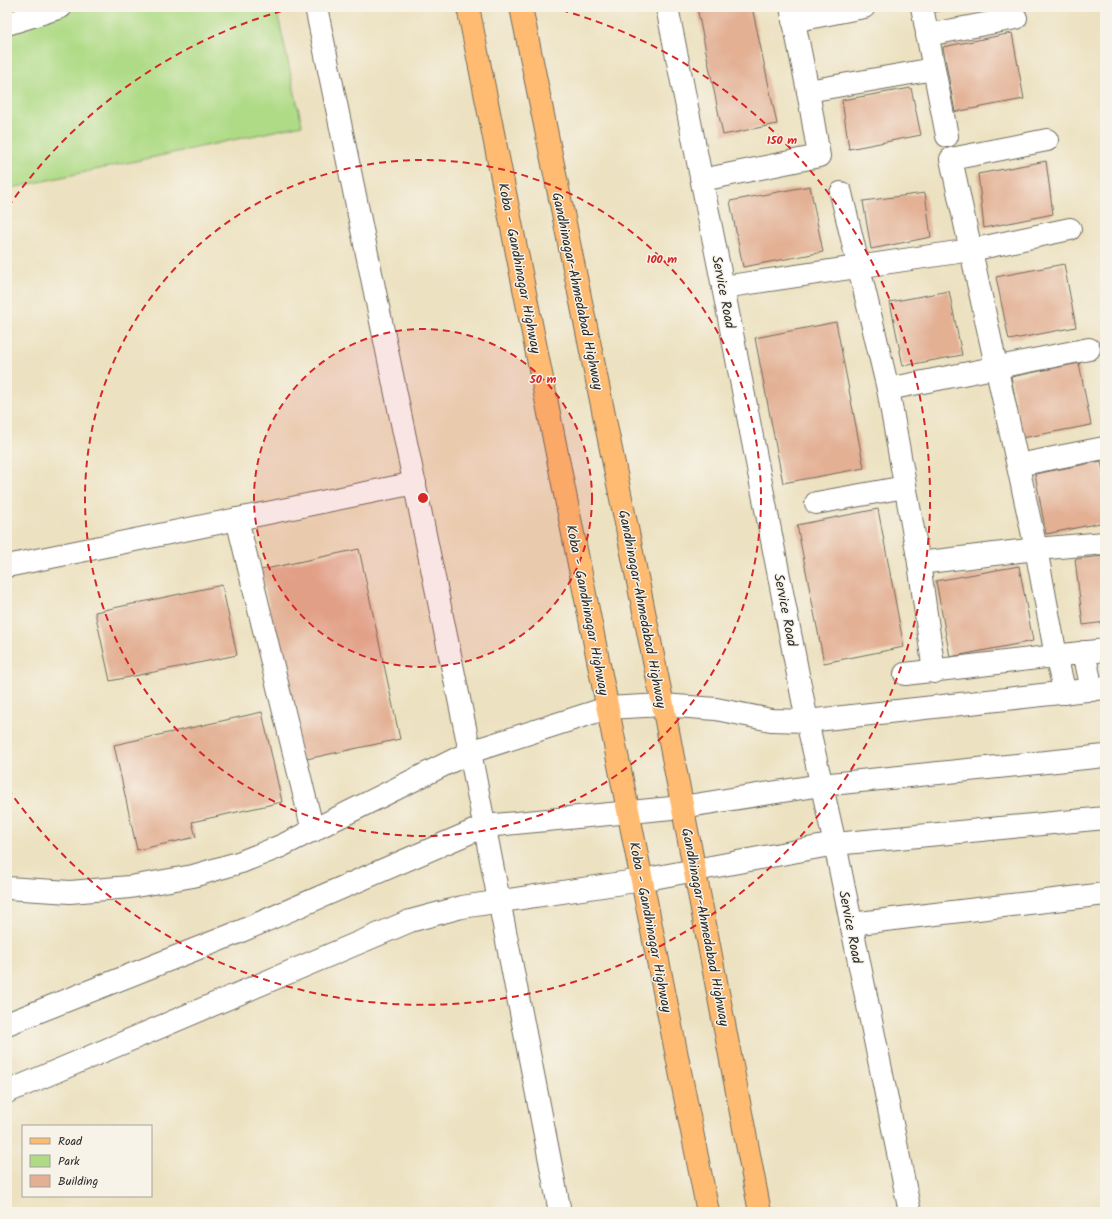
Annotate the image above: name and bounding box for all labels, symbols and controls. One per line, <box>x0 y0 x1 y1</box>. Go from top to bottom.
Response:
text: 150 m <box>767 131 797 150</box>
street label: Koba - Gandhinagar Highway <box>492 181 546 356</box>
street label: Gandhinagar-Ahmedabad Highway <box>545 190 609 393</box>
text: 100 m <box>647 250 677 269</box>
street label: Service Road <box>705 254 741 332</box>
text: 50 m <box>529 370 557 389</box>
centre of rings <box>416 491 430 505</box>
street label: Gandhinagar-Ahmedabad Highway <box>612 508 672 711</box>
street label: Koba - Gandhinagar Highway <box>560 523 614 698</box>
street label: Service Road <box>767 572 803 650</box>
street label: Gandhinagar-Ahmedabad Highway <box>675 826 735 1029</box>
street label: Koba - Gandhinagar Highway <box>623 840 677 1015</box>
street label: Service Road <box>832 889 868 967</box>
legend <box>22 1125 152 1197</box>
text: Road <box>58 1132 83 1151</box>
text: Park <box>58 1152 80 1171</box>
text: Building <box>58 1172 98 1191</box>

